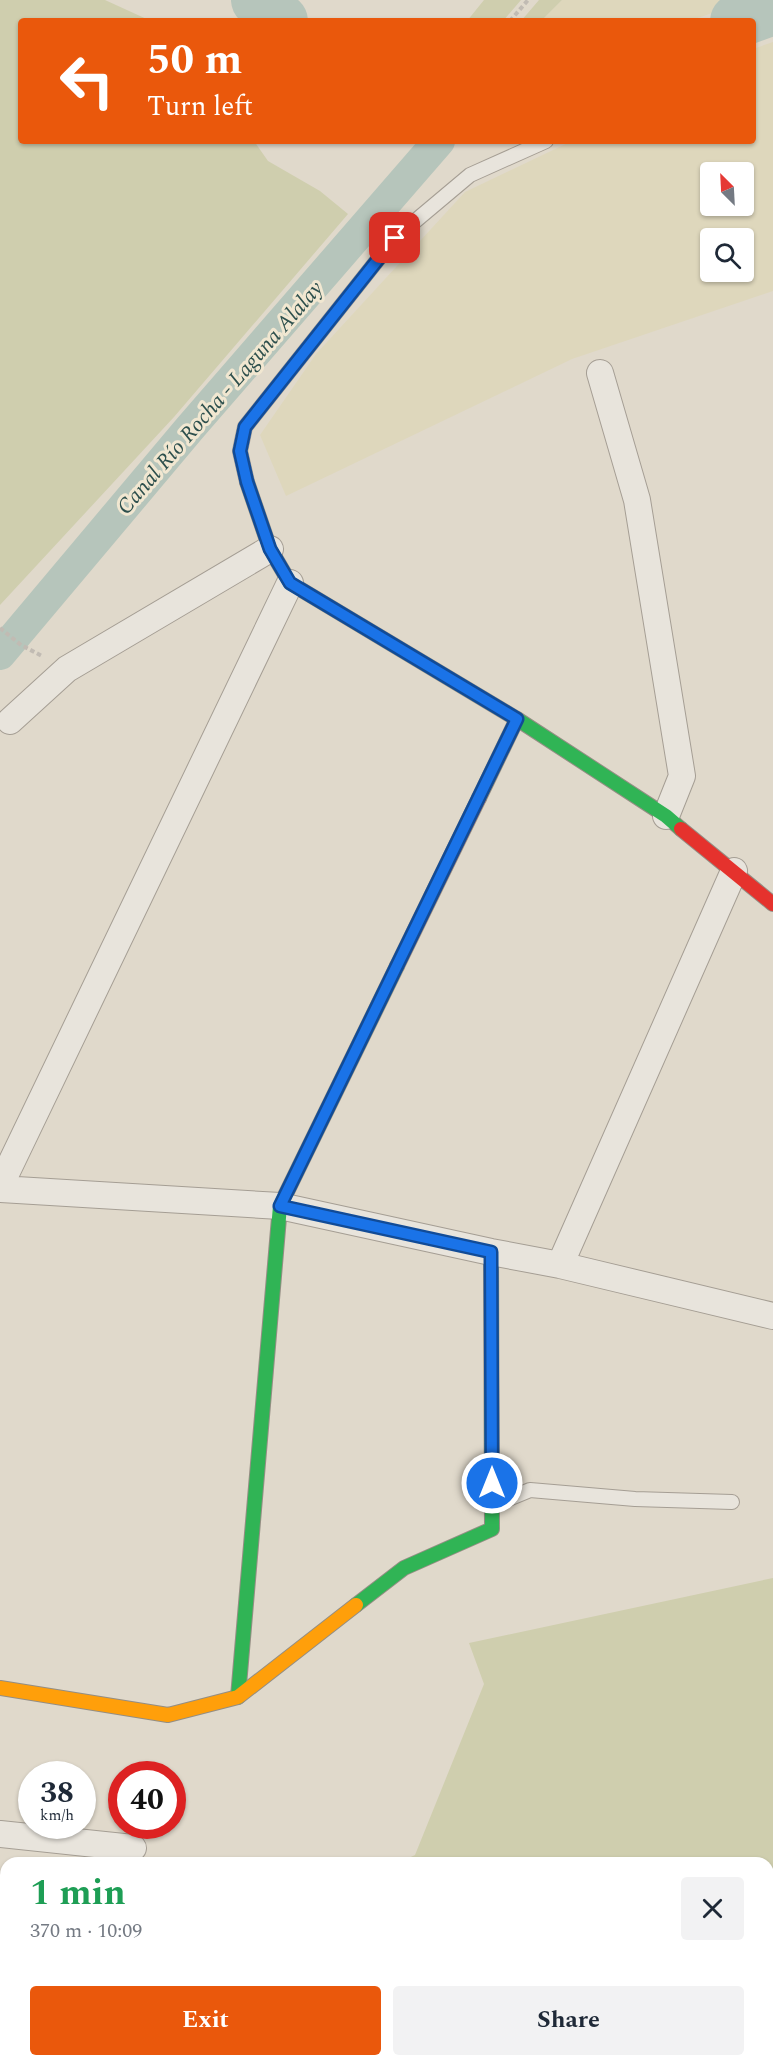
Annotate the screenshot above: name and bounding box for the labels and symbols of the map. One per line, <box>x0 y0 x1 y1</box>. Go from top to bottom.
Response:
north arrow <box>700 162 754 216</box>
pin <box>369 212 420 263</box>
water label: Canal Río Rocha - Laguna Alalay <box>109 274 331 522</box>
position arrow <box>460 1451 524 1515</box>
speed limit sign: 40 <box>108 1761 186 1839</box>

